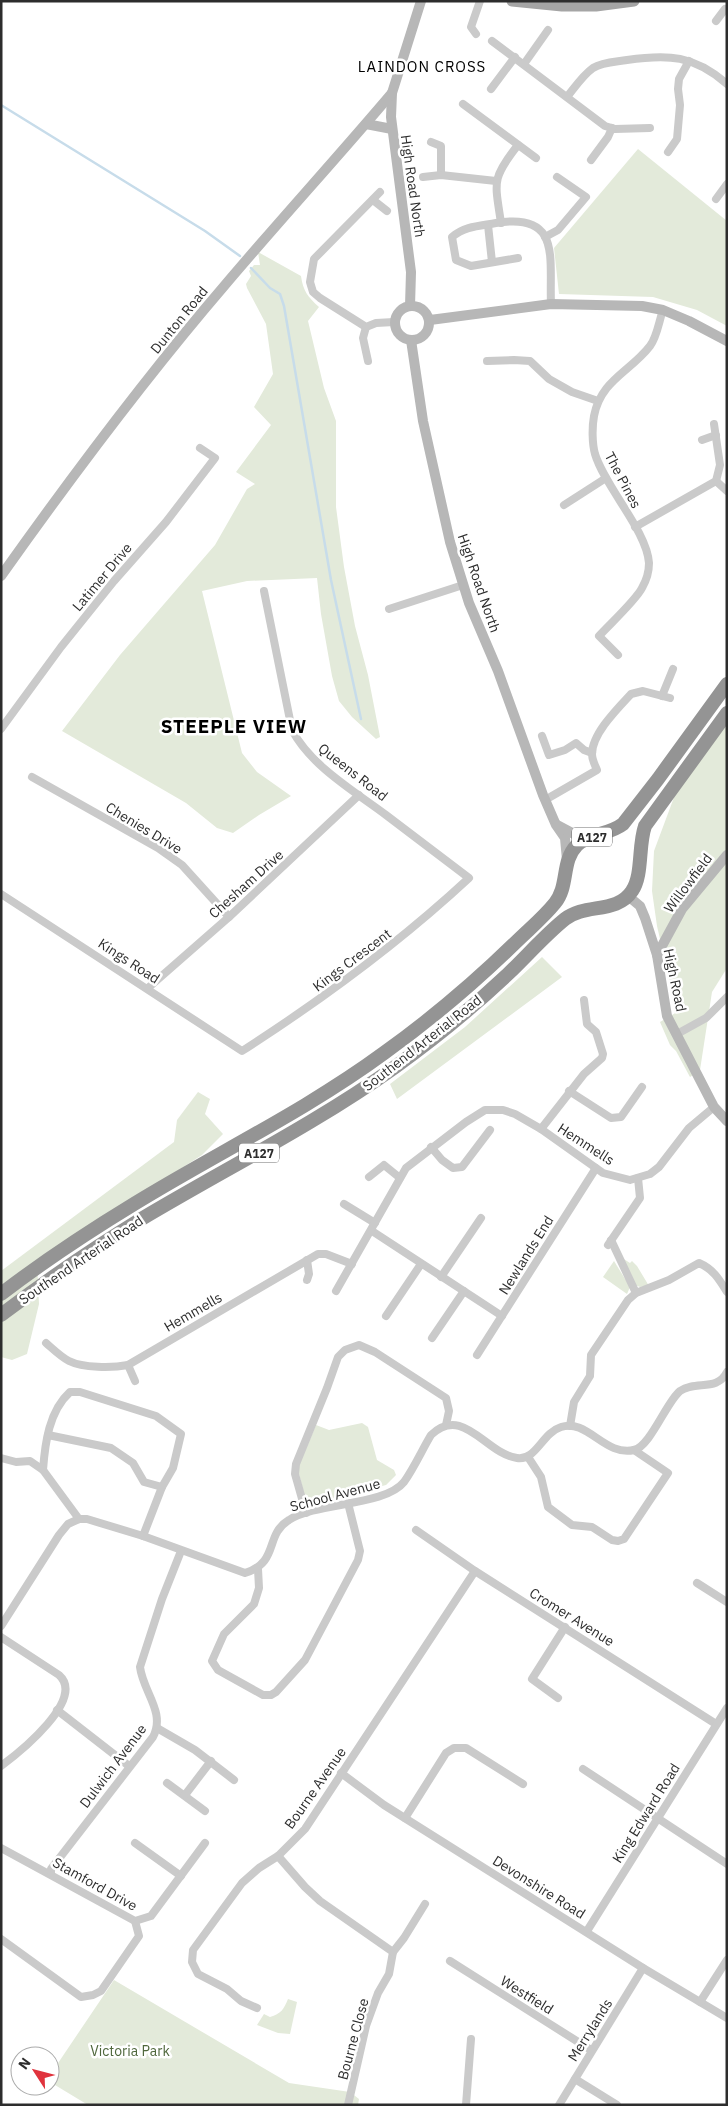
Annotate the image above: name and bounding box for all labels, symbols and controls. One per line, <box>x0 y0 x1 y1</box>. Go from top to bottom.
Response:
district label: LAINDON CROSS <box>358 57 486 76</box>
street label: High Road North <box>397 134 429 238</box>
street label: Dunton Road <box>146 283 212 357</box>
street label: The Pines <box>601 449 645 511</box>
street label: High Road North <box>454 531 504 635</box>
street label: Latimer Drive <box>68 539 136 615</box>
district label: STEEPLE VIEW <box>161 714 307 738</box>
street label: Queens Road <box>315 739 391 805</box>
street label: Chenies Drive <box>102 798 186 858</box>
road number: A127 <box>572 828 612 846</box>
street label: Chesham Drive <box>205 845 287 922</box>
street label: Willowfield <box>660 850 716 916</box>
street label: Kings Crescent <box>309 925 395 995</box>
street label: Kings Road <box>95 934 163 988</box>
street label: High Road <box>660 947 690 1013</box>
street label: Southend Arterial Road <box>359 991 485 1095</box>
street label: Hemmells <box>554 1119 618 1169</box>
road number: A127 <box>239 1144 279 1162</box>
street label: Southend Arterial Road <box>15 1212 147 1308</box>
street label: Newlands End <box>495 1212 557 1298</box>
street label: Hemmells <box>161 1288 225 1336</box>
street label: School Avenue <box>288 1474 382 1516</box>
street label: Cromer Avenue <box>526 1584 618 1650</box>
street label: Dulwich Avenue <box>76 1720 151 1812</box>
street label: Bourne Avenue <box>280 1743 350 1832</box>
street label: King Edward Road <box>608 1760 684 1866</box>
street label: Devonshire Road <box>489 1851 589 1923</box>
street label: Stamford Drive <box>50 1853 141 1915</box>
street label: Westfield <box>497 1972 557 2018</box>
street label: Merrylands <box>564 1995 616 2065</box>
street label: Bourne Close <box>333 1996 373 2082</box>
park label: Victoria Park <box>90 2042 170 2060</box>
north arrow <box>10 2046 60 2096</box>
text: N <box>14 2054 35 2073</box>

